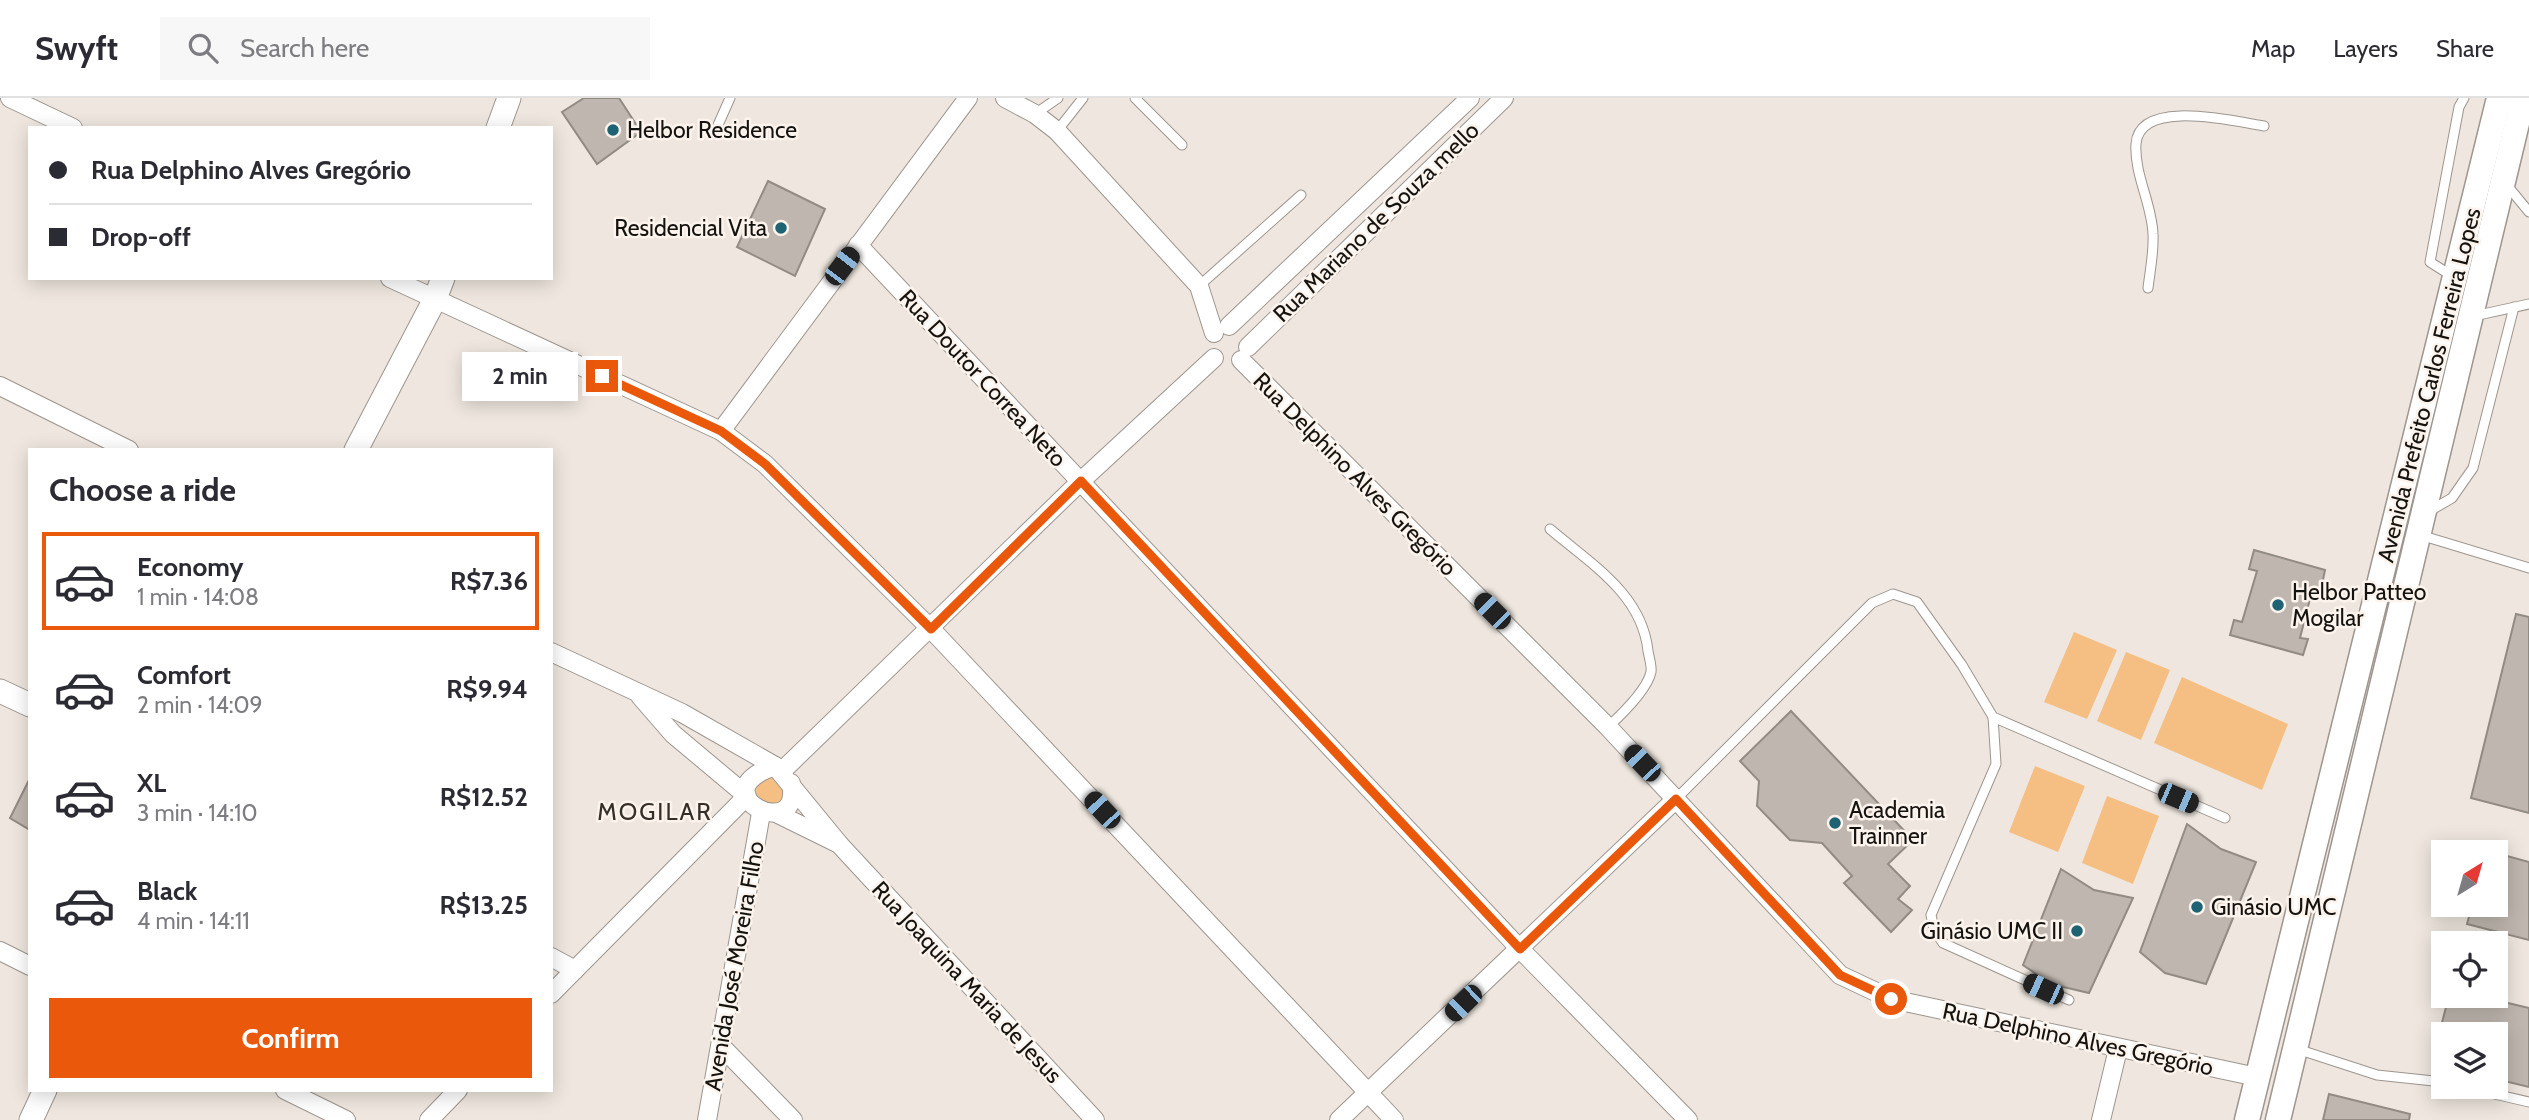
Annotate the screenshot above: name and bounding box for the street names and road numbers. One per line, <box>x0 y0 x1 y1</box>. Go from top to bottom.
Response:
street label: Rua Mariano de Souza mello <box>1267 116 1485 328</box>
street label: Avenida Prefeito Carlos Ferreira Lopes <box>2371 205 2487 565</box>
street label: Rua Doutor Correa Neto <box>893 283 1073 473</box>
street label: Rua Delphino Alves Gregório <box>1247 366 1463 582</box>
street label: Avenida José Moreira Filho <box>698 839 770 1093</box>
street label: Rua Joaquina Maria de Jesus <box>866 875 1068 1089</box>
street label: Rua Delphino Alves Gregório <box>1940 997 2216 1081</box>

